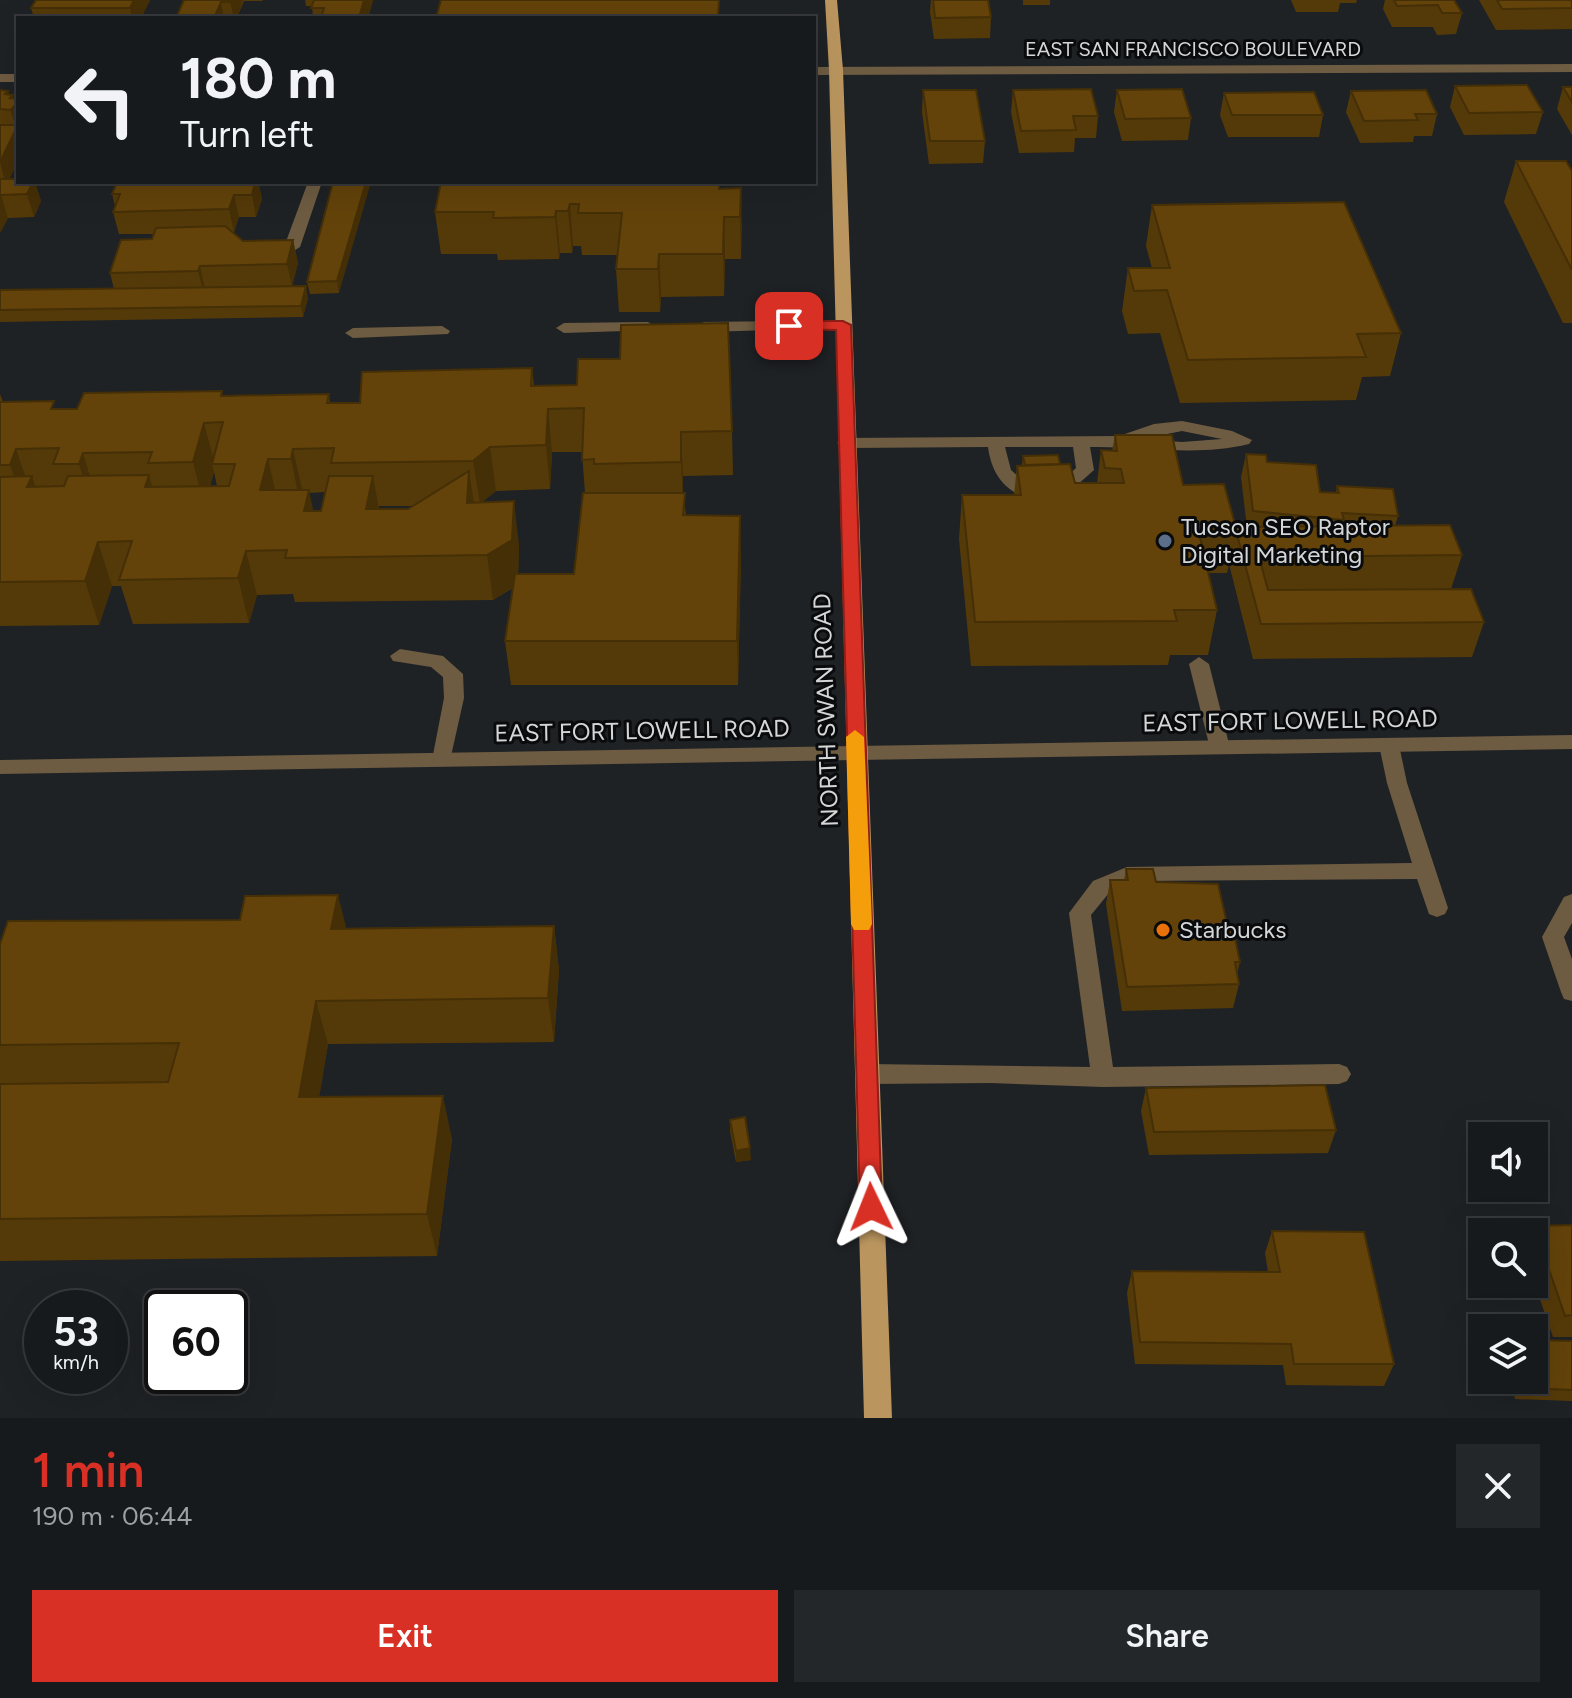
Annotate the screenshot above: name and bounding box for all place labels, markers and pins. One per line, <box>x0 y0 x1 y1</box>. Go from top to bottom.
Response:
pin <box>755 292 823 360</box>
place label: Tucson SEO Raptor Digital Marketing <box>1181 512 1390 569</box>
marker: Tucson SEO Raptor Digital Marketing <box>1156 532 1174 550</box>
place label: Starbucks <box>1179 915 1286 944</box>
marker: Starbucks <box>1154 921 1172 939</box>

